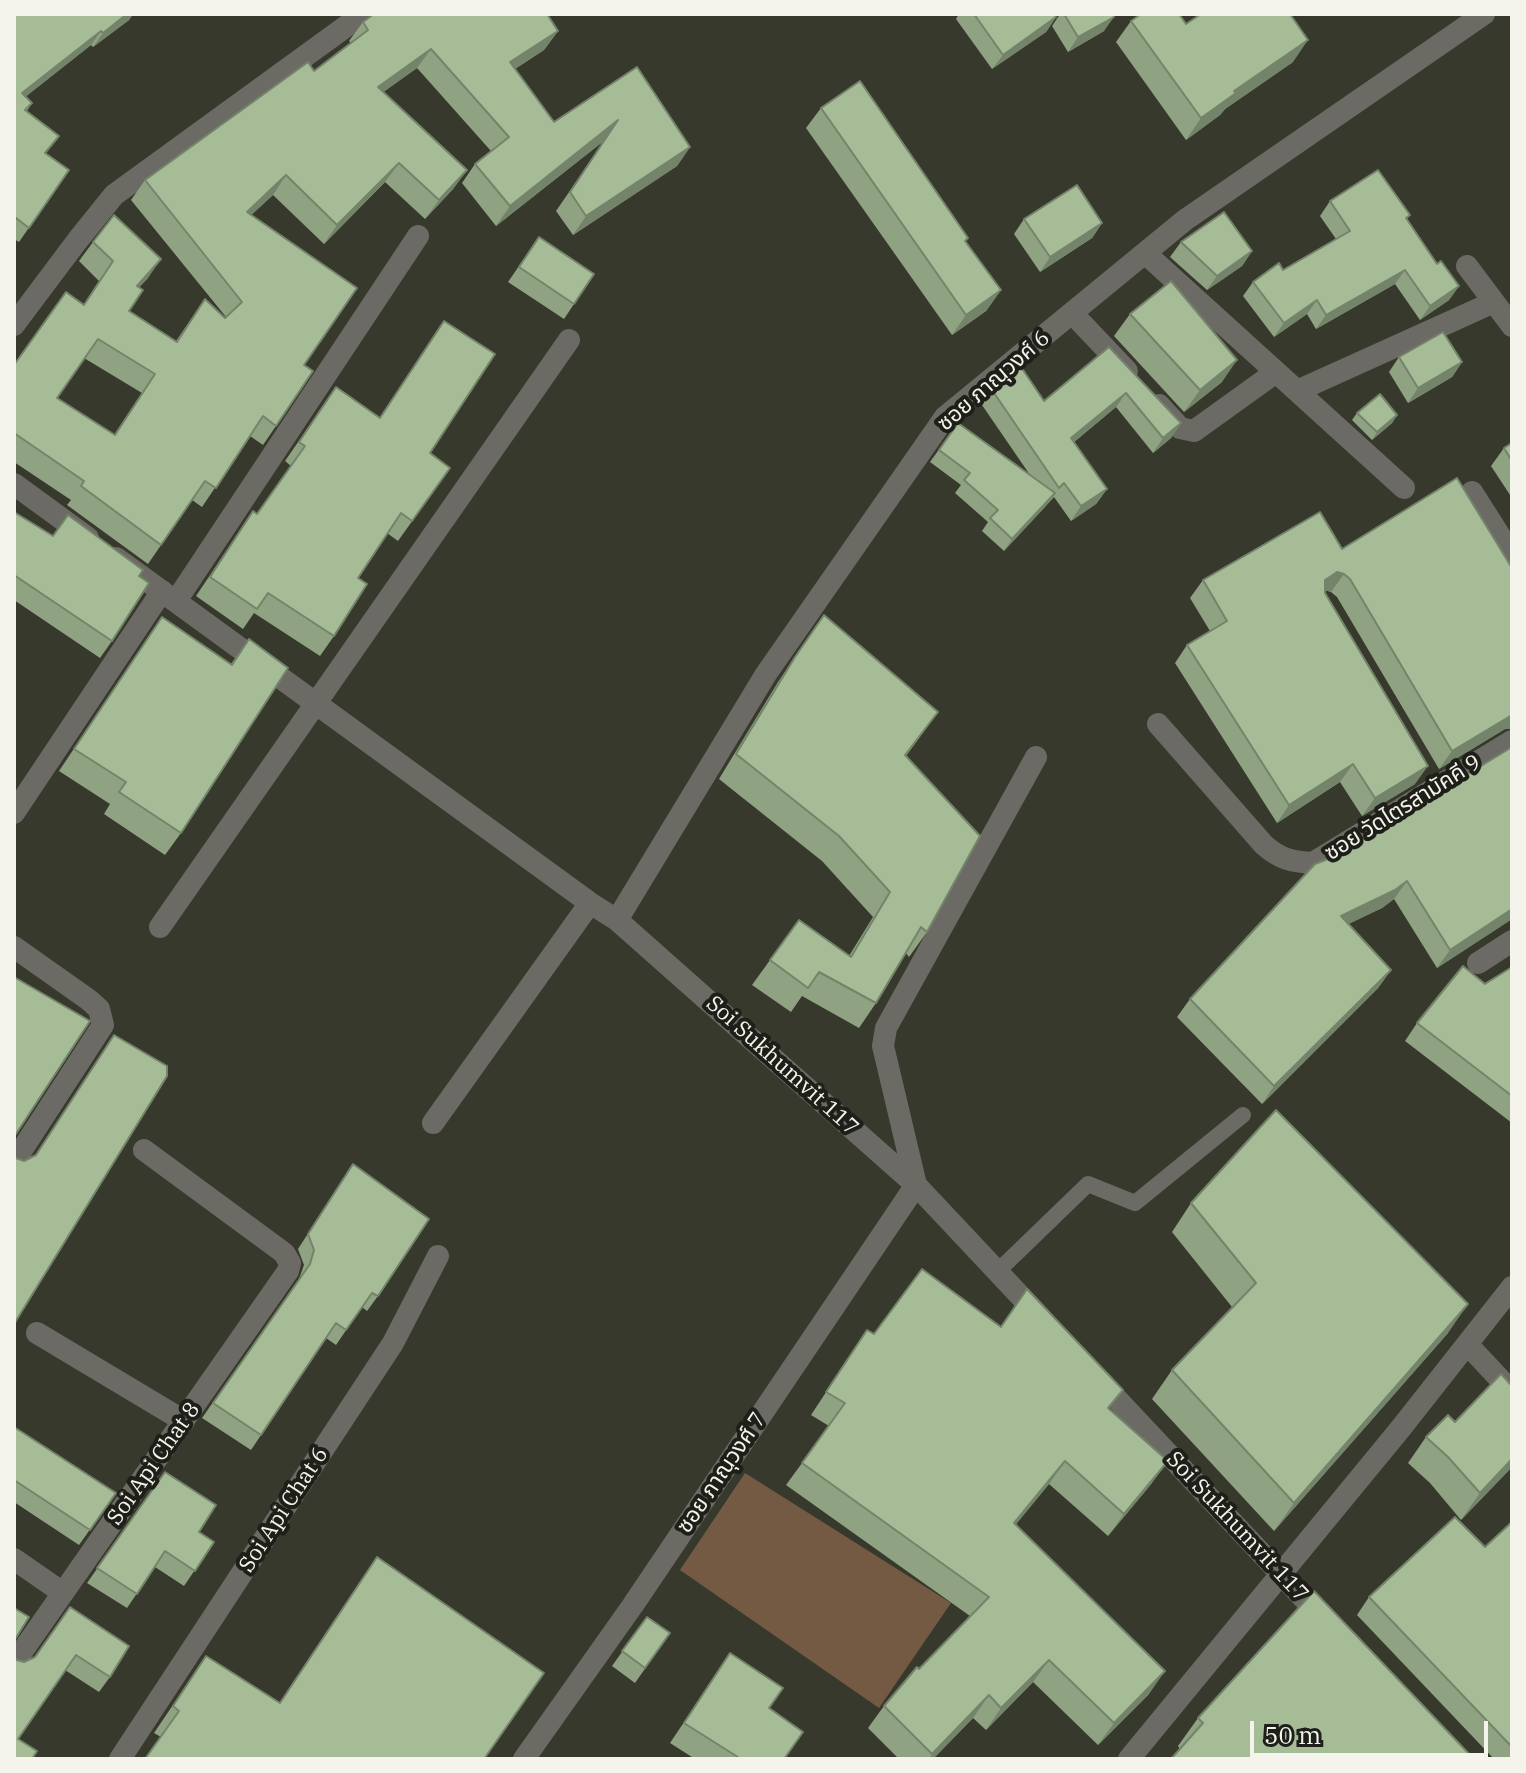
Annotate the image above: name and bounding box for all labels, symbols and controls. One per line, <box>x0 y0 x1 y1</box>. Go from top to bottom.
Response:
street label: ซอย ภาณุวงศ์ 6 <box>933 325 1055 437</box>
street label: ซอย วัดไตรสามัคคี 9 <box>1320 749 1486 867</box>
street label: Soi Sukhumvit 117 <box>700 991 864 1141</box>
street label: Soi Api Chat 8 <box>102 1398 206 1530</box>
street label: ซอย ภาณุวงศ์ 7 <box>672 1408 772 1538</box>
street label: Soi Api Chat 6 <box>234 1443 334 1577</box>
street label: Soi Sukhumvit 117 <box>1161 1446 1313 1608</box>
scale bar <box>1254 1705 1492 1755</box>
text: 50 m <box>1264 1719 1321 1751</box>

